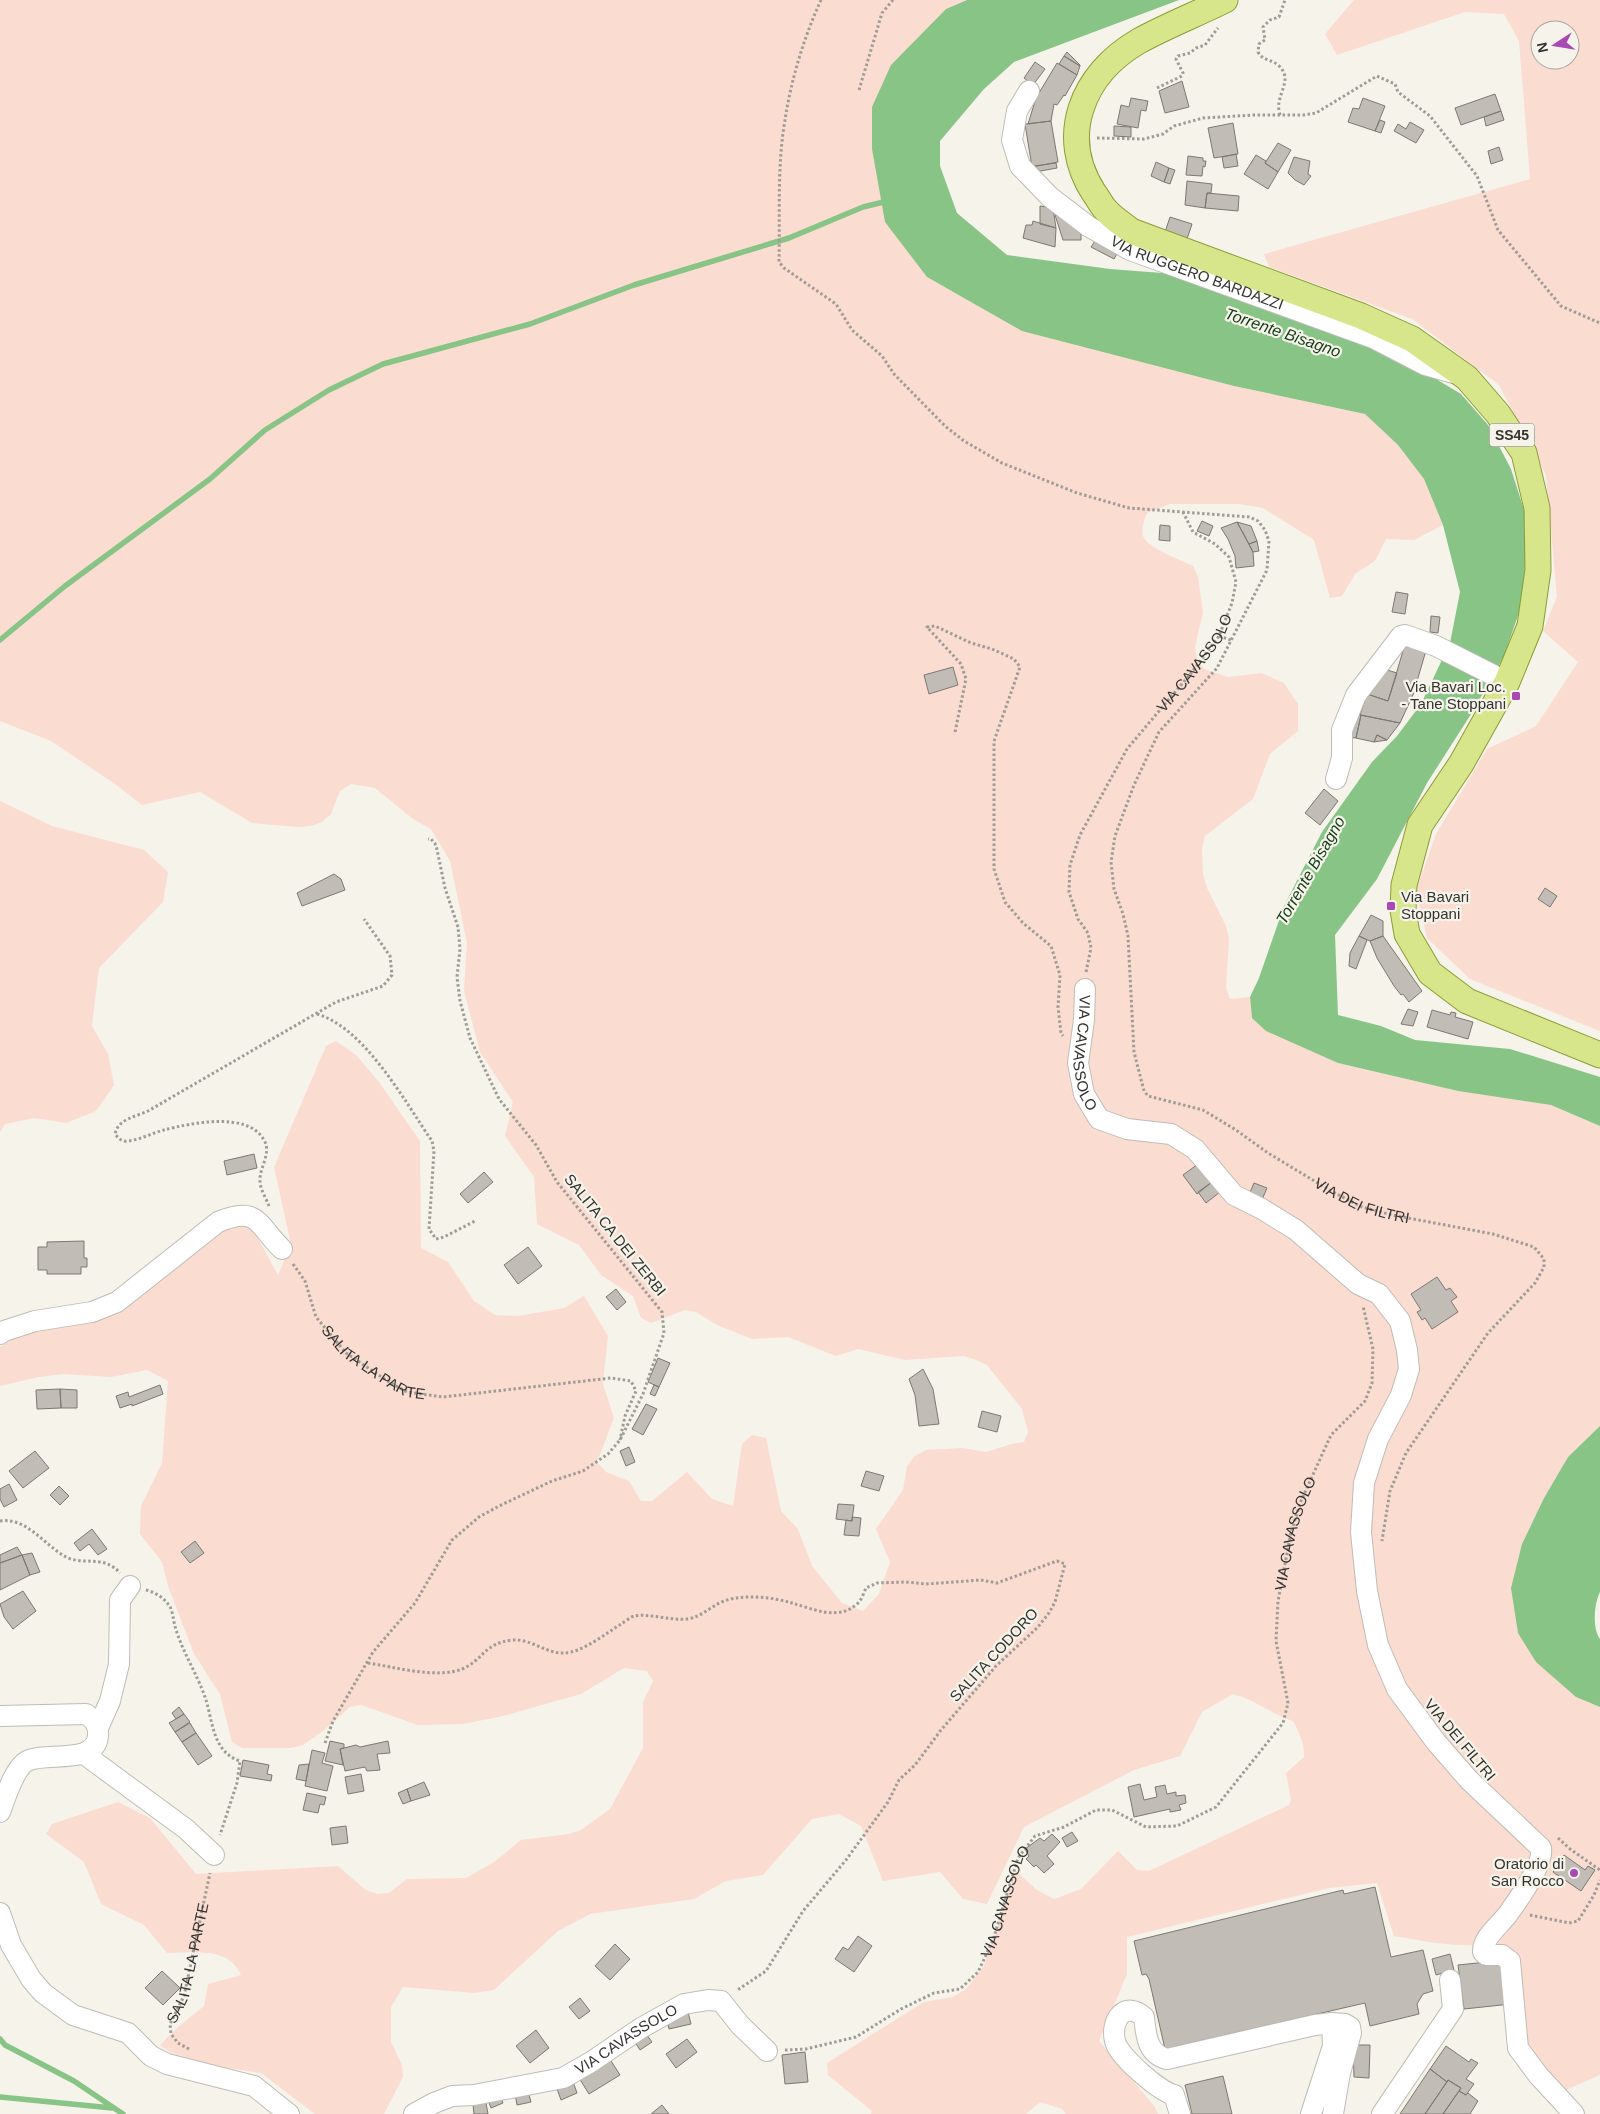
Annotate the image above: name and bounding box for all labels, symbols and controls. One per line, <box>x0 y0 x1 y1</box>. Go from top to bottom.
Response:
north arrow <box>1530 20 1580 70</box>
text: N <box>1533 41 1551 54</box>
street label: VIA RUGGERO BARDAZZI <box>1108 232 1286 313</box>
water label: Torrente Bisagno <box>1223 305 1343 360</box>
road number: SS45 <box>1490 424 1534 446</box>
street label: VIA CAVASSOLO <box>1153 611 1235 715</box>
place label: Via Bavari Loc. - Tane Stoppani <box>1401 678 1506 712</box>
marker: Via Bavari Loc. - Tane Stoppani <box>1510 690 1522 702</box>
water label: Torrente Bisagno <box>1273 813 1348 927</box>
place label: Via Bavari Stoppani <box>1401 888 1469 922</box>
marker: Via Bavari Stoppani <box>1385 900 1397 912</box>
street label: VIA CAVASSOLO <box>1070 995 1101 1114</box>
street label: SALITA CA DEI ZERBI <box>561 1170 670 1299</box>
street label: VIA DEI FILTRI <box>1311 1174 1411 1226</box>
street label: SALITA LA PARTE <box>318 1322 426 1402</box>
street label: VIA CAVASSOLO <box>1271 1474 1319 1592</box>
street label: SALITA CODORO <box>946 1604 1041 1705</box>
street label: VIA DEI FILTRI <box>1421 1695 1499 1784</box>
street label: VIA CAVASSOLO <box>977 1842 1033 1960</box>
place label: Oratorio di San Rocco <box>1491 1855 1564 1889</box>
marker: Oratorio di San Rocco <box>1568 1867 1580 1879</box>
street label: SALITA LA PARTE <box>163 1901 211 2026</box>
street label: VIA CAVASSOLO <box>572 2000 680 2077</box>

